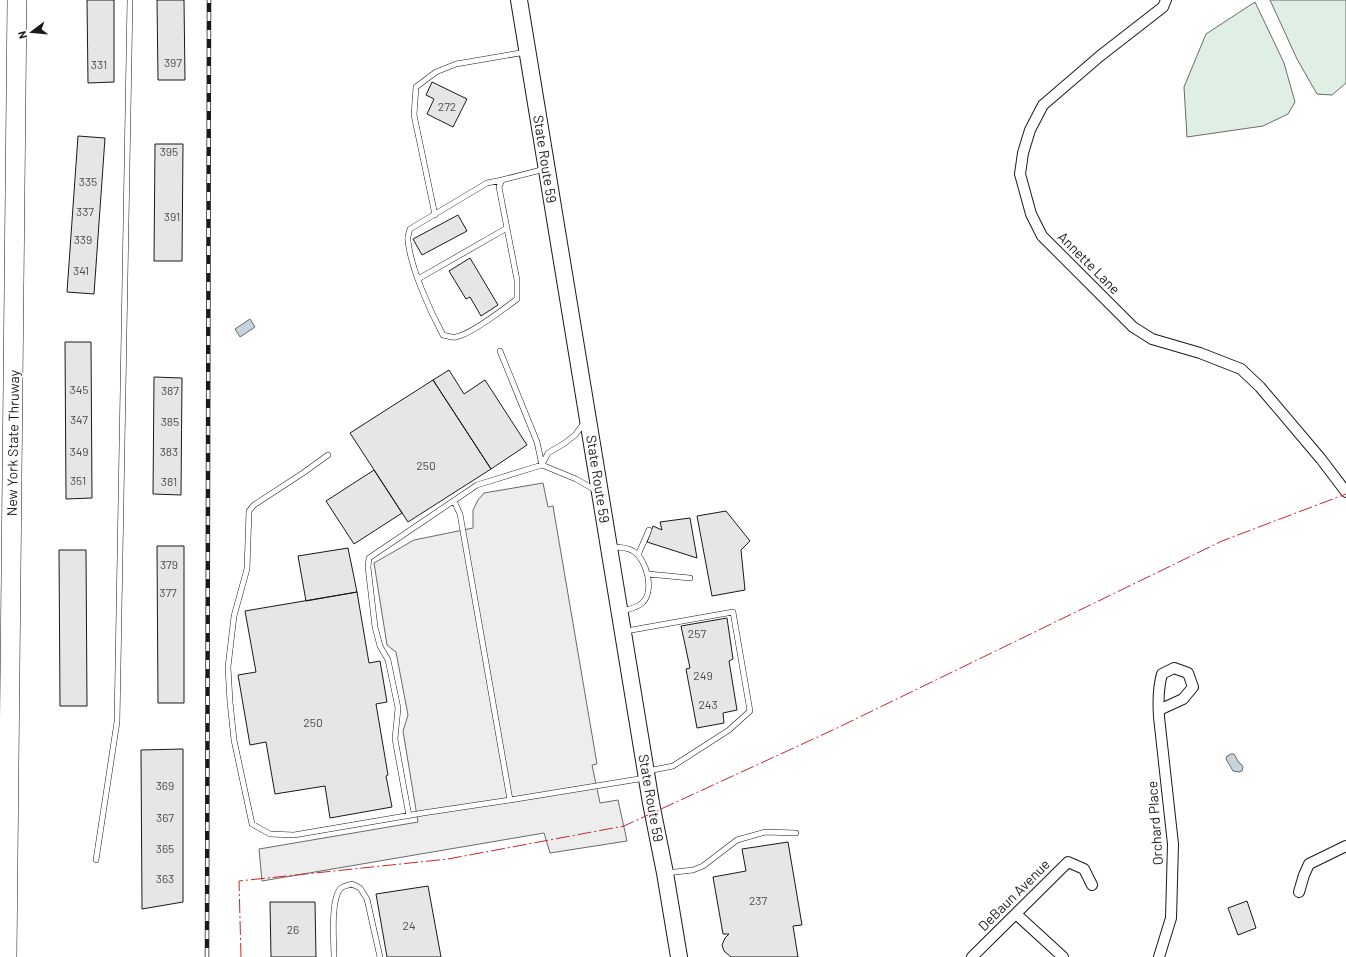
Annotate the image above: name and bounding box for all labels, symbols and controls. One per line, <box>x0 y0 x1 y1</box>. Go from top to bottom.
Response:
north arrow <box>12 12 52 52</box>
text: N <box>15 30 29 40</box>
house number: 397 <box>164 55 182 69</box>
house number: 331 <box>91 57 107 71</box>
house number: 272 <box>438 99 456 113</box>
street label: State Route 59 <box>530 114 561 204</box>
house number: 395 <box>160 144 178 158</box>
house number: 335 <box>79 174 97 188</box>
house number: 337 <box>76 204 94 218</box>
house number: 391 <box>164 209 180 223</box>
street label: Annette Lane <box>1055 228 1124 297</box>
house number: 339 <box>74 232 92 246</box>
house number: 341 <box>73 263 89 277</box>
street label: New York State Thruway <box>3 369 22 516</box>
house number: 345 <box>70 382 88 396</box>
house number: 387 <box>161 383 179 397</box>
house number: 347 <box>70 412 88 426</box>
house number: 385 <box>161 414 179 428</box>
street label: State Route 59 <box>583 434 614 524</box>
house number: 349 <box>69 444 89 458</box>
house number: 383 <box>160 444 178 458</box>
house number: 250 <box>416 458 436 472</box>
house number: 351 <box>70 473 86 487</box>
house number: 381 <box>161 474 177 488</box>
house number: 379 <box>160 557 178 571</box>
house number: 377 <box>159 585 177 599</box>
house number: 257 <box>688 626 706 640</box>
house number: 249 <box>693 668 713 682</box>
house number: 243 <box>698 697 718 711</box>
house number: 250 <box>303 715 323 729</box>
street label: State Route 59 <box>635 753 668 843</box>
house number: 369 <box>156 778 174 792</box>
street label: Orchard Place <box>1143 780 1166 866</box>
house number: 367 <box>156 810 174 824</box>
house number: 365 <box>156 841 174 855</box>
street label: DeBaun Avenue <box>974 855 1053 934</box>
house number: 363 <box>156 871 174 885</box>
house number: 237 <box>749 893 767 907</box>
house number: 24 <box>402 918 416 932</box>
house number: 26 <box>287 922 299 936</box>

